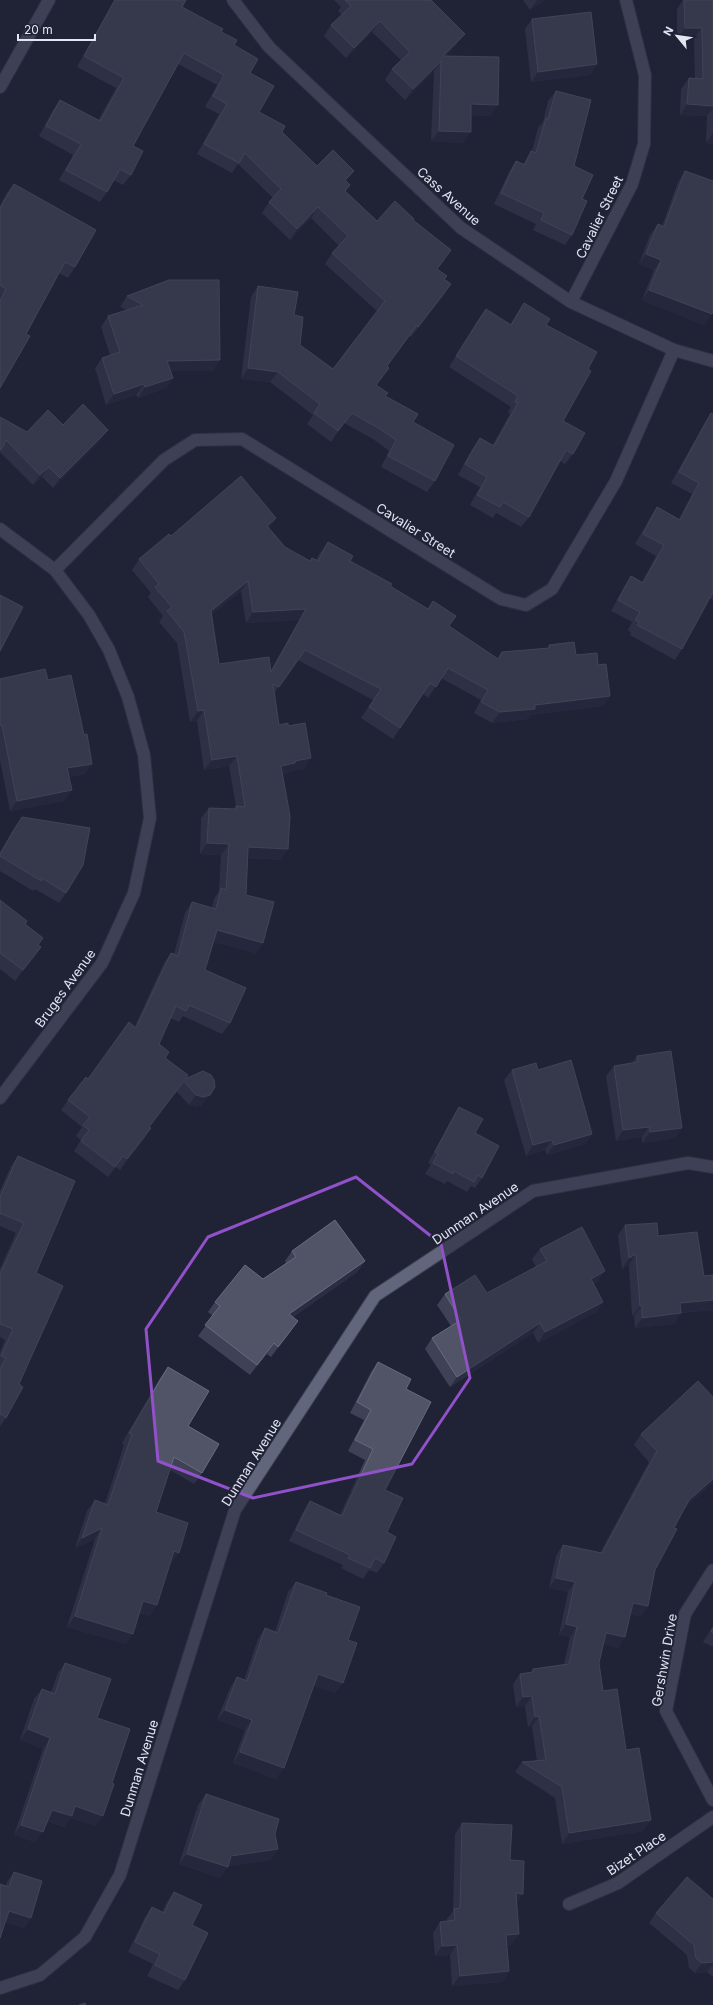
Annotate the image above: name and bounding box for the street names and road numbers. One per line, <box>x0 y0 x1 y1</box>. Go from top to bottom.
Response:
street label: Cass Avenue <box>414 163 484 229</box>
street label: Cavalier Street <box>572 173 626 261</box>
street label: Cavalier Street <box>373 499 459 561</box>
street label: Bruges Avenue <box>31 946 99 1030</box>
street label: Dunman Avenue <box>429 1178 521 1248</box>
street label: Dunman Avenue <box>218 1415 284 1509</box>
street label: Gershwin Drive <box>648 1612 680 1708</box>
street label: Dunman Avenue <box>117 1718 161 1818</box>
street label: Bizet Place <box>603 1827 669 1879</box>

